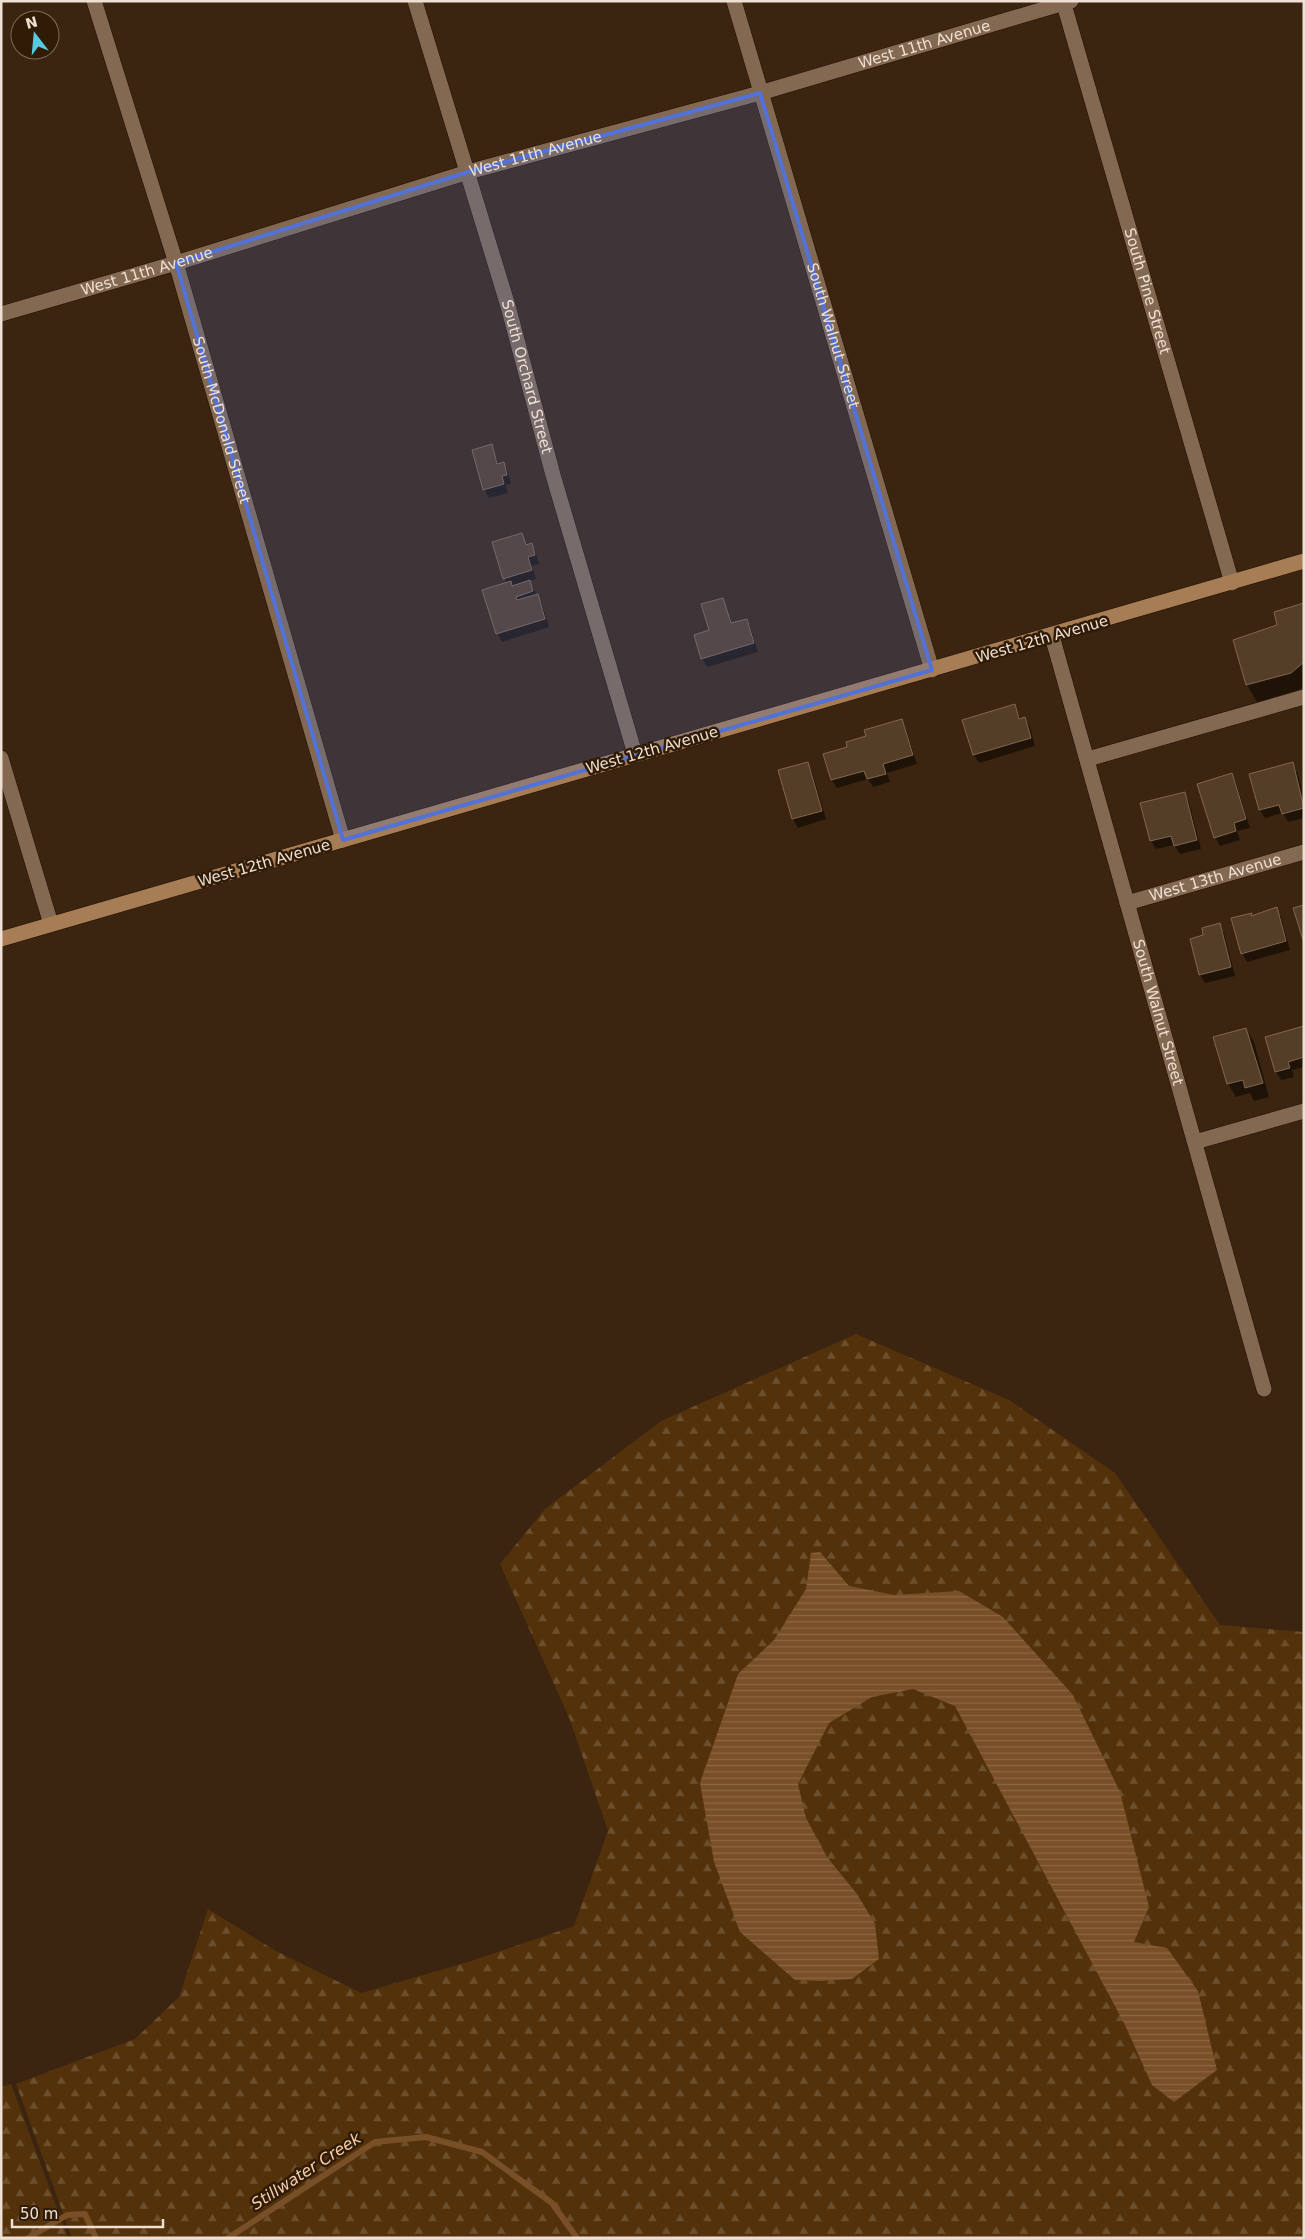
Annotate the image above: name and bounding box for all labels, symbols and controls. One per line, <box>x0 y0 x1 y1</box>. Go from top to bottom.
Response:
north arrow <box>10 10 60 60</box>
text: N <box>24 13 39 32</box>
street label: West 11th Avenue <box>856 16 992 72</box>
street label: West 11th Avenue <box>467 127 604 180</box>
street label: South Pine Street <box>1120 226 1174 356</box>
street label: West 11th Avenue <box>79 243 215 299</box>
street label: South Walnut Street <box>803 261 863 411</box>
street label: South Orchard Street <box>498 297 556 456</box>
street label: South McDonald Street <box>189 334 254 506</box>
street label: West 12th Avenue <box>974 612 1110 666</box>
street label: West 12th Avenue <box>584 723 720 777</box>
street label: West 12th Avenue <box>196 836 332 890</box>
street label: West 13th Avenue <box>1147 850 1284 905</box>
street label: South Walnut Street <box>1129 937 1187 1088</box>
water label: Stillwater Creek <box>248 2128 365 2214</box>
scale bar <box>12 2196 164 2228</box>
text: 50 m <box>20 2205 58 2223</box>

